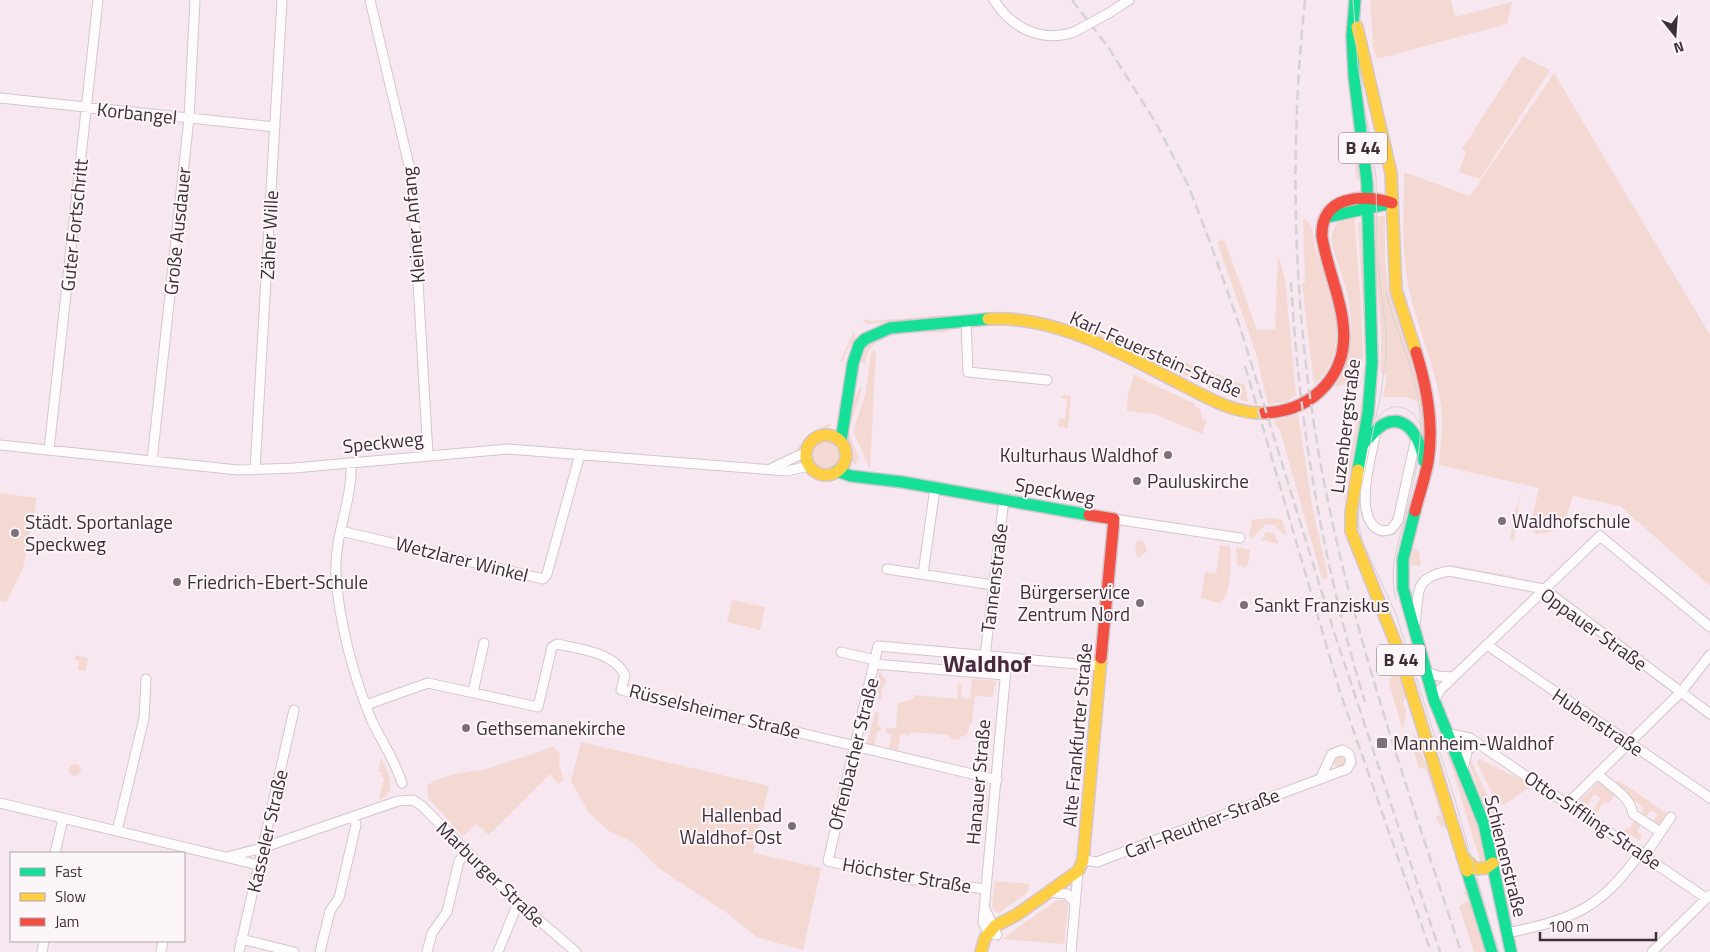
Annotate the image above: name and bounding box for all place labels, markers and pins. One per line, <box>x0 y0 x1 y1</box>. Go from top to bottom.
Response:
place label: Kulturhaus Waldhof <box>1000 440 1159 469</box>
marker: Kulturhaus Waldhof <box>1162 449 1174 461</box>
place label: Pauluskirche <box>1147 466 1249 495</box>
marker: Pauluskirche <box>1131 475 1143 487</box>
place label: Waldhofschule <box>1512 506 1630 535</box>
place label: Städt. Sportanlage Speckweg <box>25 507 173 558</box>
marker: Waldhofschule <box>1496 515 1508 527</box>
marker: Städt. Sportanlage Speckweg <box>9 527 21 539</box>
place label: Friedrich-Ebert-Schule <box>187 567 368 596</box>
marker: Friedrich-Ebert-Schule <box>171 576 183 588</box>
place label: Bürgerservice Zentrum Nord <box>1018 577 1130 628</box>
place label: Sankt Franziskus <box>1254 590 1390 619</box>
marker: Bürgerservice Zentrum Nord <box>1134 597 1146 609</box>
marker: Sankt Franziskus <box>1238 599 1250 611</box>
place label: Gethsemanekirche <box>476 713 625 742</box>
marker: Gethsemanekirche <box>460 722 472 734</box>
place label: Mannheim-Waldhof <box>1393 728 1554 757</box>
marker: Mannheim-Waldhof <box>1375 736 1389 750</box>
place label: Hallenbad Waldhof-Ost <box>679 800 782 851</box>
marker: Hallenbad Waldhof-Ost <box>786 820 798 832</box>

